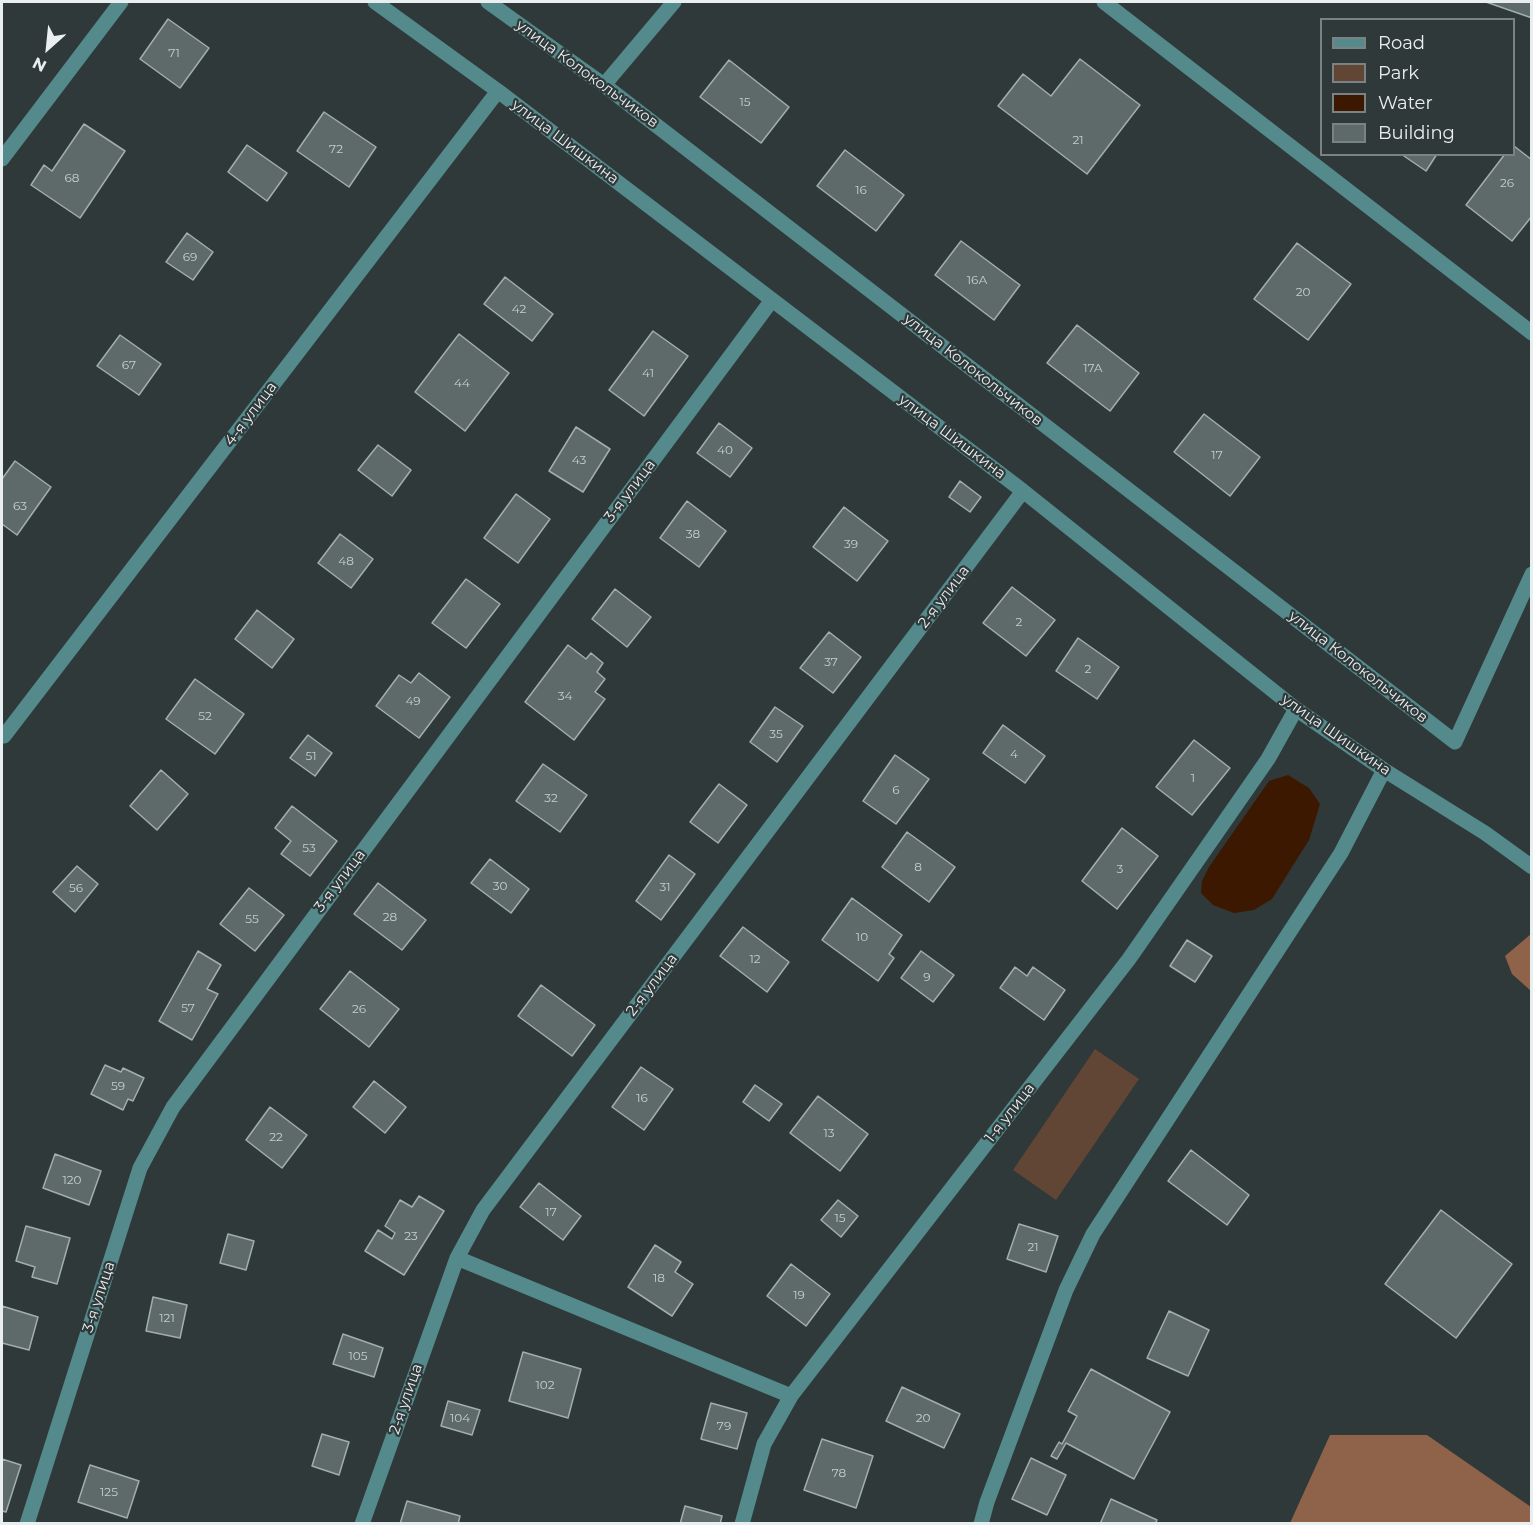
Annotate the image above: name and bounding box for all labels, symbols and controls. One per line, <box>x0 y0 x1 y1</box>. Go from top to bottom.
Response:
street label: улица Колокольчиков <box>512 16 662 132</box>
north arrow <box>18 18 78 78</box>
legend <box>1320 18 1515 156</box>
text: Road <box>1378 32 1425 54</box>
house number: 71 <box>168 46 180 60</box>
text: N <box>30 53 50 76</box>
text: Park <box>1378 62 1419 84</box>
text: Water <box>1378 92 1433 114</box>
house number: 15 <box>739 95 751 109</box>
street label: улица Шишкина <box>508 96 622 188</box>
text: Building <box>1378 122 1455 144</box>
house number: 21 <box>1072 133 1084 147</box>
house number: 72 <box>329 142 343 156</box>
house number: 68 <box>65 171 79 185</box>
house number: 26 <box>1500 176 1514 190</box>
house number: 16 <box>855 183 867 197</box>
house number: 69 <box>183 250 197 264</box>
house number: 16А <box>967 273 987 287</box>
house number: 20 <box>1296 285 1310 299</box>
house number: 42 <box>512 302 526 316</box>
street label: улица Колокольчиков <box>900 310 1046 430</box>
house number: 67 <box>122 358 136 372</box>
house number: 17А <box>1083 361 1103 375</box>
house number: 41 <box>642 366 654 380</box>
house number: 44 <box>454 376 470 390</box>
street label: 4-я улица <box>221 379 281 449</box>
street label: улица Шишкина <box>895 391 1009 483</box>
house number: 40 <box>717 443 733 457</box>
house number: 17 <box>1211 448 1223 462</box>
house number: 43 <box>572 453 586 467</box>
street label: 3-я улица <box>601 456 659 526</box>
house number: 63 <box>13 499 27 513</box>
house number: 38 <box>686 527 700 541</box>
house number: 39 <box>844 537 858 551</box>
house number: 48 <box>338 554 354 568</box>
street label: 2-я улица <box>915 562 973 632</box>
street label: улица Колокольчиков <box>1285 607 1431 727</box>
house number: 2 <box>1016 615 1022 629</box>
house number: 37 <box>824 655 838 669</box>
house number: 2 <box>1085 662 1091 676</box>
house number: 34 <box>558 689 572 703</box>
street label: улица Шишкина <box>1278 691 1394 779</box>
house number: 49 <box>405 694 421 708</box>
house number: 52 <box>198 709 212 723</box>
house number: 35 <box>769 727 783 741</box>
house number: 4 <box>1010 747 1018 761</box>
house number: 51 <box>305 749 317 763</box>
house number: 1 <box>1191 771 1195 785</box>
house number: 6 <box>892 783 900 797</box>
house number: 32 <box>544 791 558 805</box>
house number: 53 <box>302 841 316 855</box>
street label: 3-я улица <box>311 846 369 916</box>
house number: 8 <box>914 860 922 874</box>
house number: 3 <box>1117 862 1123 876</box>
house number: 30 <box>493 879 507 893</box>
house number: 31 <box>659 880 671 894</box>
house number: 56 <box>69 881 83 895</box>
house number: 28 <box>383 910 397 924</box>
house number: 55 <box>245 912 259 926</box>
house number: 10 <box>856 930 868 944</box>
street label: 2-я улица <box>623 950 681 1020</box>
house number: 12 <box>749 952 761 966</box>
house number: 9 <box>923 970 931 984</box>
house number: 57 <box>181 1001 195 1015</box>
house number: 26 <box>352 1002 366 1016</box>
house number: 59 <box>111 1079 125 1093</box>
street label: 1-я улица <box>981 1080 1039 1146</box>
house number: 16 <box>636 1091 648 1105</box>
house number: 13 <box>823 1126 835 1140</box>
house number: 22 <box>269 1130 283 1144</box>
house number: 120 <box>62 1173 82 1187</box>
house number: 17 <box>545 1205 557 1219</box>
house number: 15 <box>834 1211 846 1225</box>
house number: 23 <box>404 1229 418 1243</box>
house number: 21 <box>1027 1240 1039 1254</box>
street label: 3-я улица <box>79 1259 119 1335</box>
house number: 18 <box>653 1271 665 1285</box>
house number: 19 <box>793 1288 805 1302</box>
house number: 121 <box>159 1311 175 1325</box>
house number: 105 <box>348 1349 368 1363</box>
street label: 2-я улица <box>386 1361 426 1437</box>
house number: 102 <box>535 1378 555 1392</box>
house number: 104 <box>450 1411 470 1425</box>
house number: 20 <box>916 1411 930 1425</box>
house number: 79 <box>717 1419 731 1433</box>
house number: 78 <box>832 1466 846 1480</box>
house number: 125 <box>100 1485 118 1499</box>

